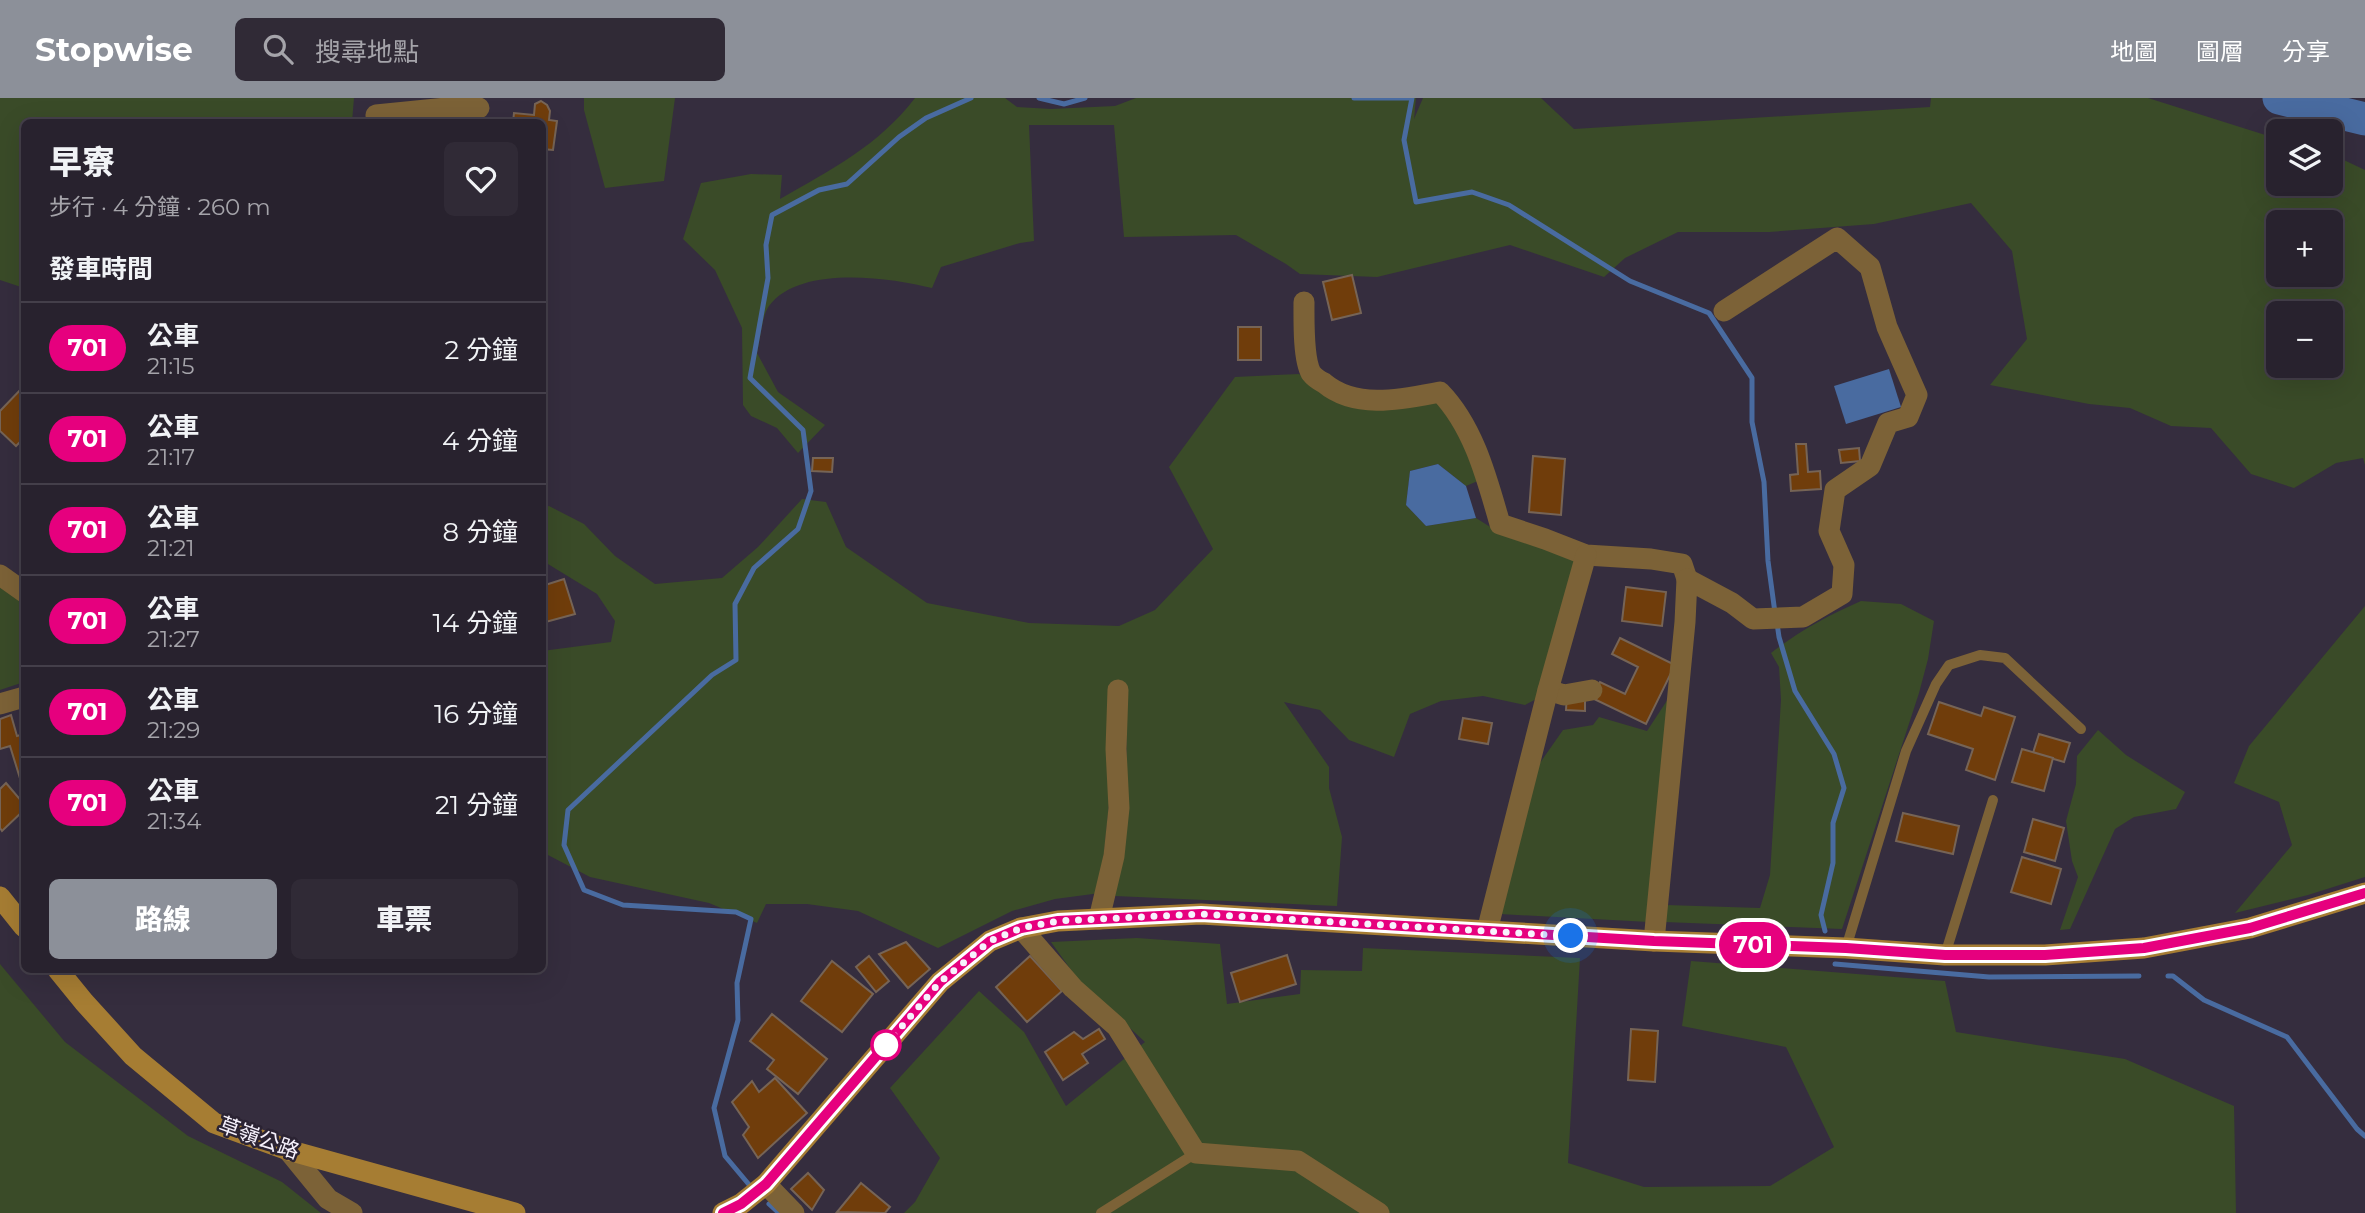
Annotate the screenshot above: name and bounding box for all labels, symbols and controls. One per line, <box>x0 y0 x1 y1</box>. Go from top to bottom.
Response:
search box <box>235 18 725 81</box>
text: Stopwise <box>35 29 193 69</box>
icon: search <box>259 30 297 68</box>
text: 搜尋地點 <box>315 36 419 68</box>
text: 地圖 <box>2110 37 2158 66</box>
text: 圖層 <box>2196 37 2244 66</box>
text: 分享 <box>2282 37 2330 66</box>
map controls <box>2266 119 2343 378</box>
button: layers <box>2266 119 2343 196</box>
text: 早寮 <box>49 142 115 182</box>
button: heart <box>444 142 518 216</box>
text: 步行 · 4 分鐘 · 260 m <box>49 193 271 221</box>
button: + <box>2266 210 2343 287</box>
text: 發車時間 <box>49 253 153 285</box>
button: − <box>2266 301 2343 378</box>
text: 公車 <box>147 320 199 352</box>
text: 701 <box>67 333 108 362</box>
text: 2 分鐘 <box>444 334 518 366</box>
text: 21:15 <box>147 352 195 380</box>
text: 公車 <box>147 411 199 443</box>
text: 701 <box>67 424 108 453</box>
text: 4 分鐘 <box>442 425 518 457</box>
text: 21:17 <box>147 443 195 471</box>
text: 公車 <box>147 502 199 534</box>
text: 701 <box>67 515 108 544</box>
text: 8 分鐘 <box>443 516 518 548</box>
text: 21:21 <box>147 534 195 562</box>
text: 公車 <box>147 593 199 625</box>
text: 701 <box>67 606 108 635</box>
text: 14 分鐘 <box>433 607 518 639</box>
text: 21:27 <box>147 625 200 653</box>
text: 公車 <box>147 684 199 716</box>
text: 701 <box>67 697 108 726</box>
text: 16 分鐘 <box>434 698 518 730</box>
text: 21:29 <box>147 716 200 744</box>
text: 公車 <box>147 775 199 807</box>
text: 701 <box>67 788 108 817</box>
text: 21 分鐘 <box>435 789 518 821</box>
text: 21:34 <box>147 807 201 835</box>
button: 路線 <box>49 879 277 959</box>
button: 車票 <box>291 879 518 959</box>
your location <box>1553 918 1588 953</box>
line badge: 701 <box>1713 922 1793 968</box>
text: 701 <box>1733 930 1773 959</box>
unlabelled marker <box>871 1030 901 1060</box>
street label: 草嶺公路 <box>215 1111 303 1164</box>

